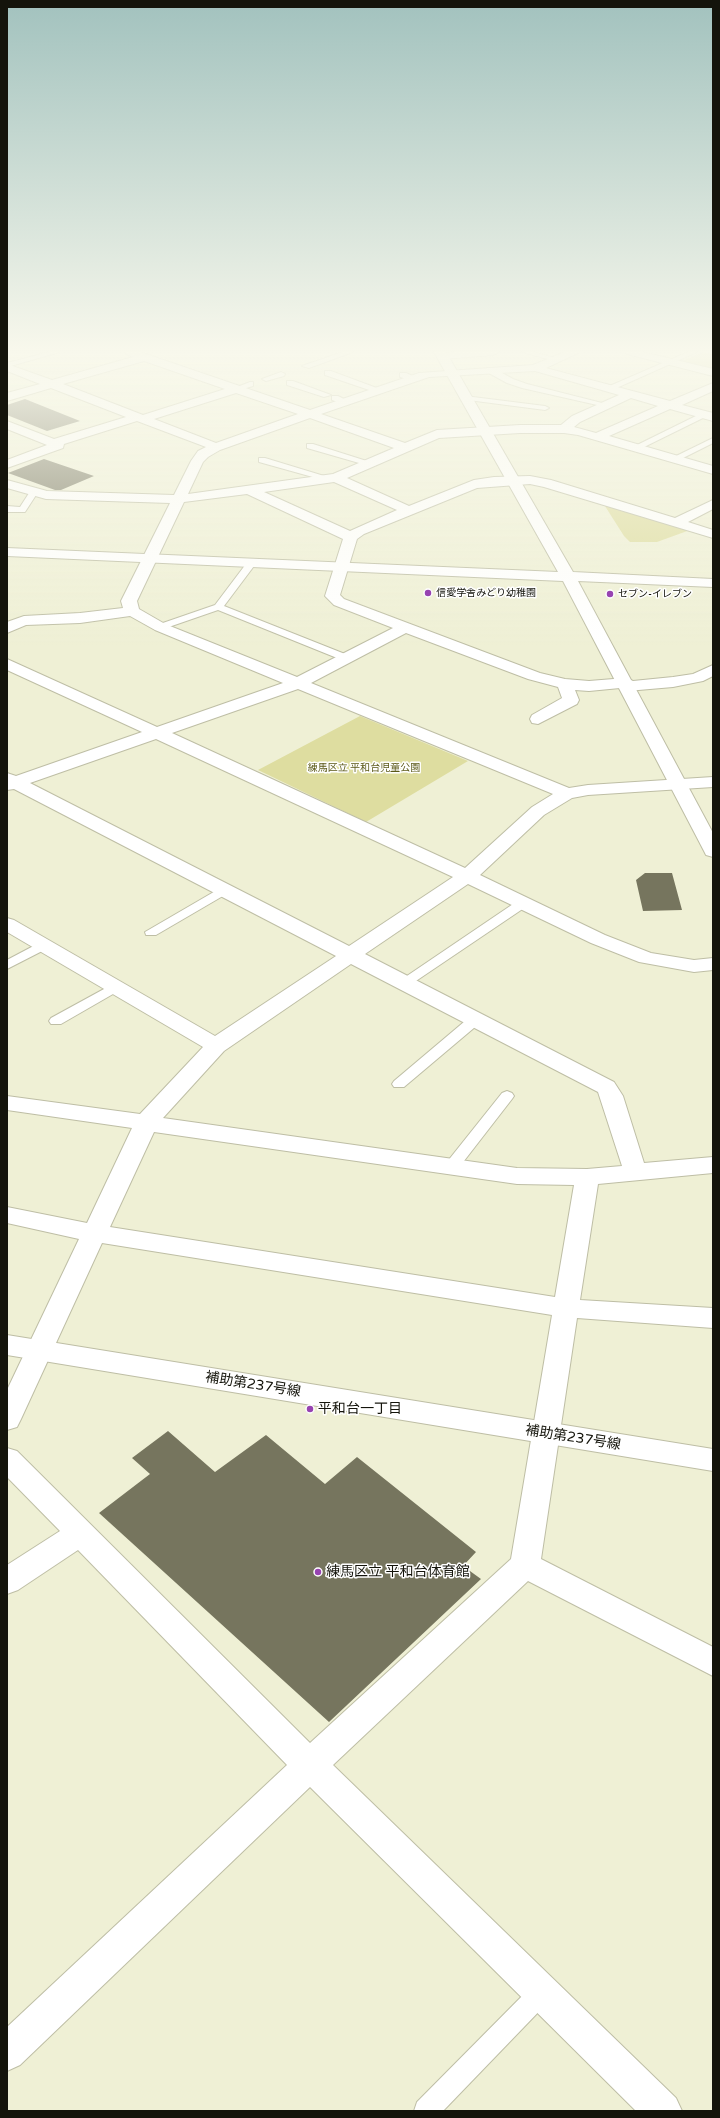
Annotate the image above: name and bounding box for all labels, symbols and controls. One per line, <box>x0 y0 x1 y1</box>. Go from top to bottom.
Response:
place label: 信愛学舎みどり幼稚園 <box>436 587 536 599</box>
marker: 信愛学舎みどり幼稚園 <box>423 588 433 598</box>
place label: セブン-イレブン <box>618 588 692 600</box>
marker: セブン-イレブン <box>605 589 615 599</box>
park label: 練馬区立 平和台児童公園 <box>308 762 420 774</box>
street label: 補助第237号線 <box>204 1369 302 1401</box>
place label: 平和台一丁目 <box>318 1401 402 1417</box>
marker: 平和台一丁目 <box>305 1404 315 1414</box>
street label: 補助第237号線 <box>524 1422 622 1454</box>
place label: 練馬区立 平和台体育館 <box>326 1564 470 1580</box>
marker: 練馬区立 平和台体育館 <box>313 1567 323 1577</box>

